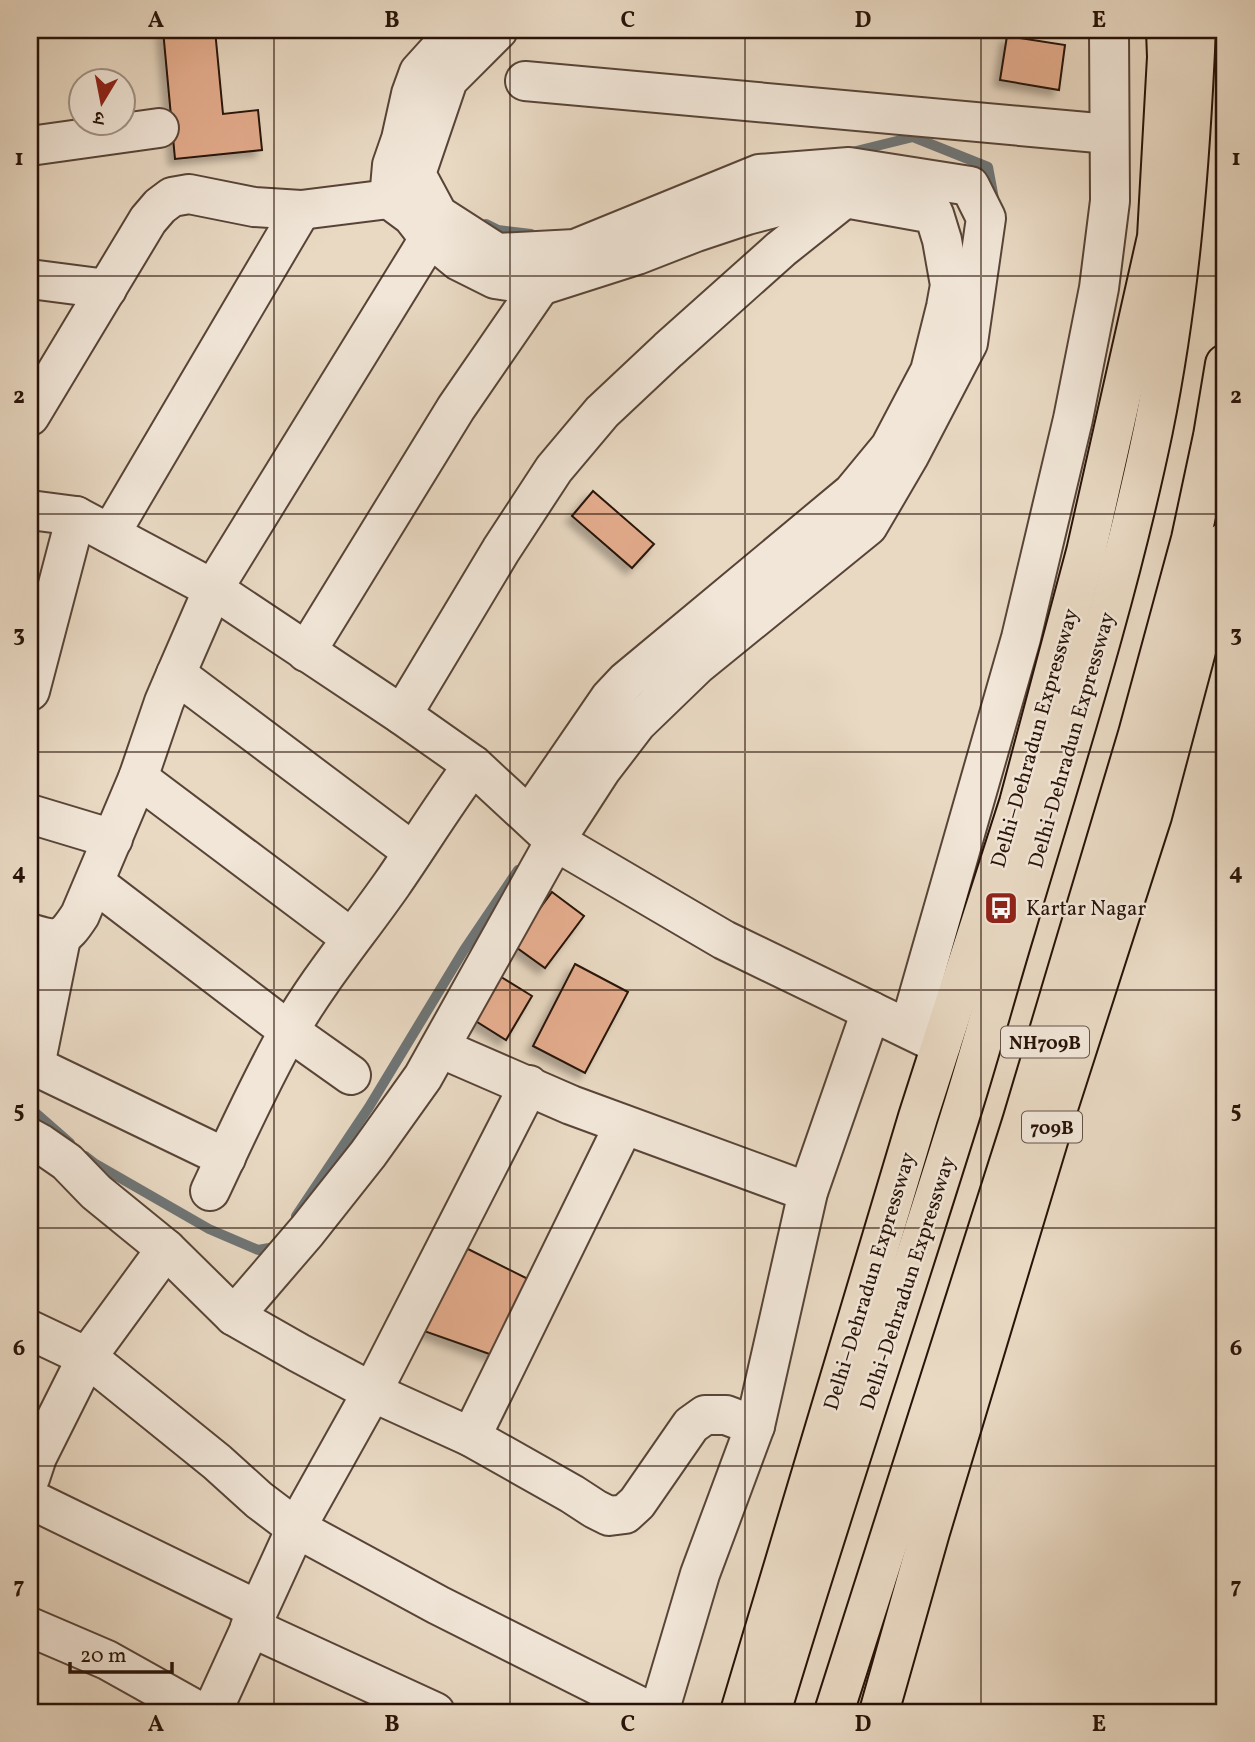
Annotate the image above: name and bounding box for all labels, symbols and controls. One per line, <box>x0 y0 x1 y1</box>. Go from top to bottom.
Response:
text: A <box>148 5 164 37</box>
text: B <box>384 5 400 37</box>
text: C <box>621 5 635 37</box>
text: D <box>855 5 872 37</box>
text: E <box>1092 5 1106 37</box>
north arrow <box>66 66 136 136</box>
text: उ <box>91 103 108 131</box>
text: 1 <box>14 143 24 175</box>
text: 1 <box>1231 143 1241 175</box>
text: 2 <box>13 381 25 413</box>
text: 2 <box>1230 381 1242 413</box>
street label: Delhi–Dehradun Expressway <box>985 605 1087 871</box>
street label: Delhi-Dehradun Expressway <box>1022 608 1123 872</box>
text: 3 <box>13 619 25 651</box>
text: 3 <box>1230 619 1242 651</box>
text: 4 <box>12 857 26 889</box>
text: 4 <box>1229 857 1243 889</box>
bus stop icon: Kartar Nagar <box>982 889 1020 927</box>
place label: Kartar Nagar <box>1026 895 1147 924</box>
road number: NH709B <box>1001 1026 1089 1058</box>
text: 5 <box>13 1095 25 1127</box>
text: 5 <box>1230 1095 1242 1127</box>
road number: 709B <box>1022 1112 1082 1142</box>
street label: Delhi–Dehradun Expressway <box>817 1148 924 1414</box>
street label: Delhi-Dehradun Expressway <box>854 1152 963 1414</box>
text: 6 <box>13 1333 25 1365</box>
text: 6 <box>1230 1333 1242 1365</box>
text: 7 <box>14 1571 25 1603</box>
text: 7 <box>1231 1571 1242 1603</box>
scale bar <box>70 1630 172 1674</box>
text: 20 m <box>80 1642 126 1671</box>
text: A <box>148 1709 164 1741</box>
text: B <box>384 1709 400 1741</box>
text: C <box>621 1709 635 1741</box>
text: D <box>855 1709 872 1741</box>
text: E <box>1092 1709 1106 1741</box>

